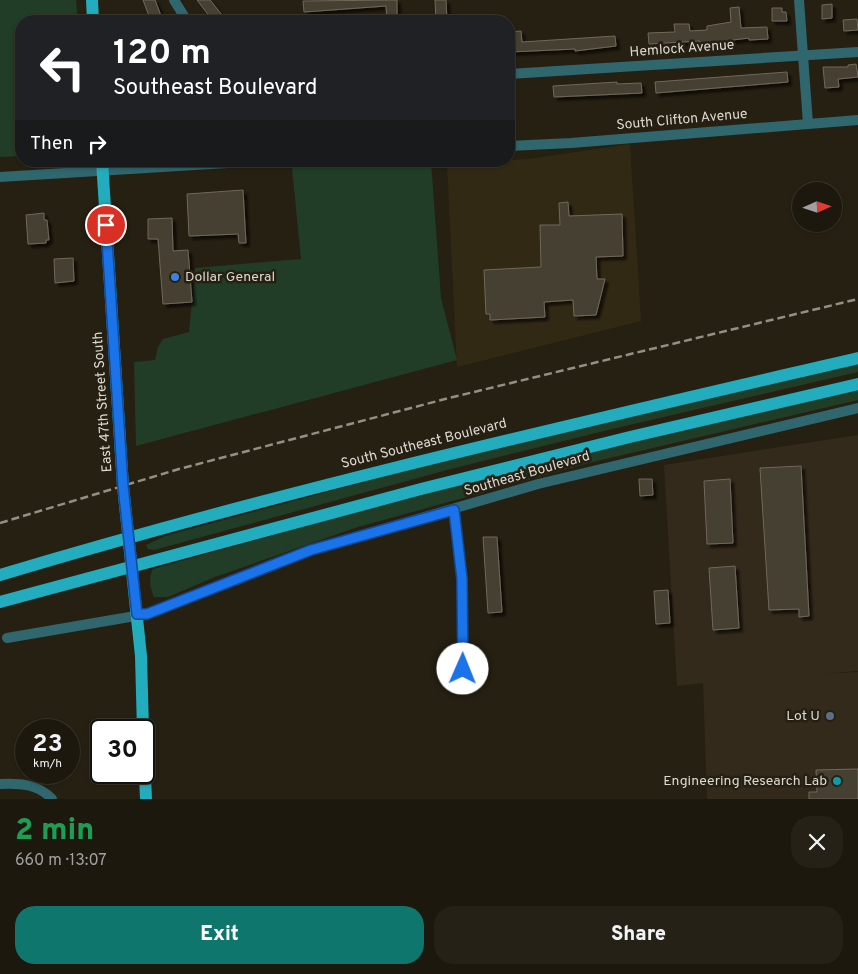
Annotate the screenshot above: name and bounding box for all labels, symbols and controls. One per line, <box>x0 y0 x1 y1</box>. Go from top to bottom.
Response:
text: 120 m <box>113 32 211 76</box>
icon: left <box>30 35 95 100</box>
street label: Hemlock Avenue <box>629 37 735 61</box>
text: Southeast Boulevard <box>113 75 317 102</box>
street label: South Clifton Avenue <box>616 106 748 134</box>
icon: right <box>83 130 111 158</box>
text: Then <box>30 132 73 156</box>
north arrow <box>792 182 842 232</box>
map controls <box>792 182 842 232</box>
pin <box>85 204 127 246</box>
icon: arrive <box>92 211 120 239</box>
place label: Dollar General <box>185 269 275 286</box>
marker: Dollar General <box>169 271 181 283</box>
street label: East 47th Street South <box>90 331 116 473</box>
street label: South Southeast Boulevard <box>339 415 509 473</box>
street label: Southeast Boulevard <box>462 448 592 500</box>
position arrow <box>436 642 488 694</box>
place label: Lot U <box>786 708 820 725</box>
marker: Lot U <box>824 710 836 722</box>
speed limit sign: 30 <box>90 719 155 784</box>
text: 23 <box>32 729 63 761</box>
text: km/h <box>33 756 62 772</box>
place label: Engineering Research Lab <box>663 773 827 790</box>
marker: Engineering Research Lab <box>831 775 843 787</box>
text: 2 min <box>15 813 94 850</box>
button: close <box>791 816 843 868</box>
text: 660 m · 13:07 <box>15 851 107 871</box>
button: Exit <box>15 906 424 964</box>
button: Share <box>434 906 843 964</box>

